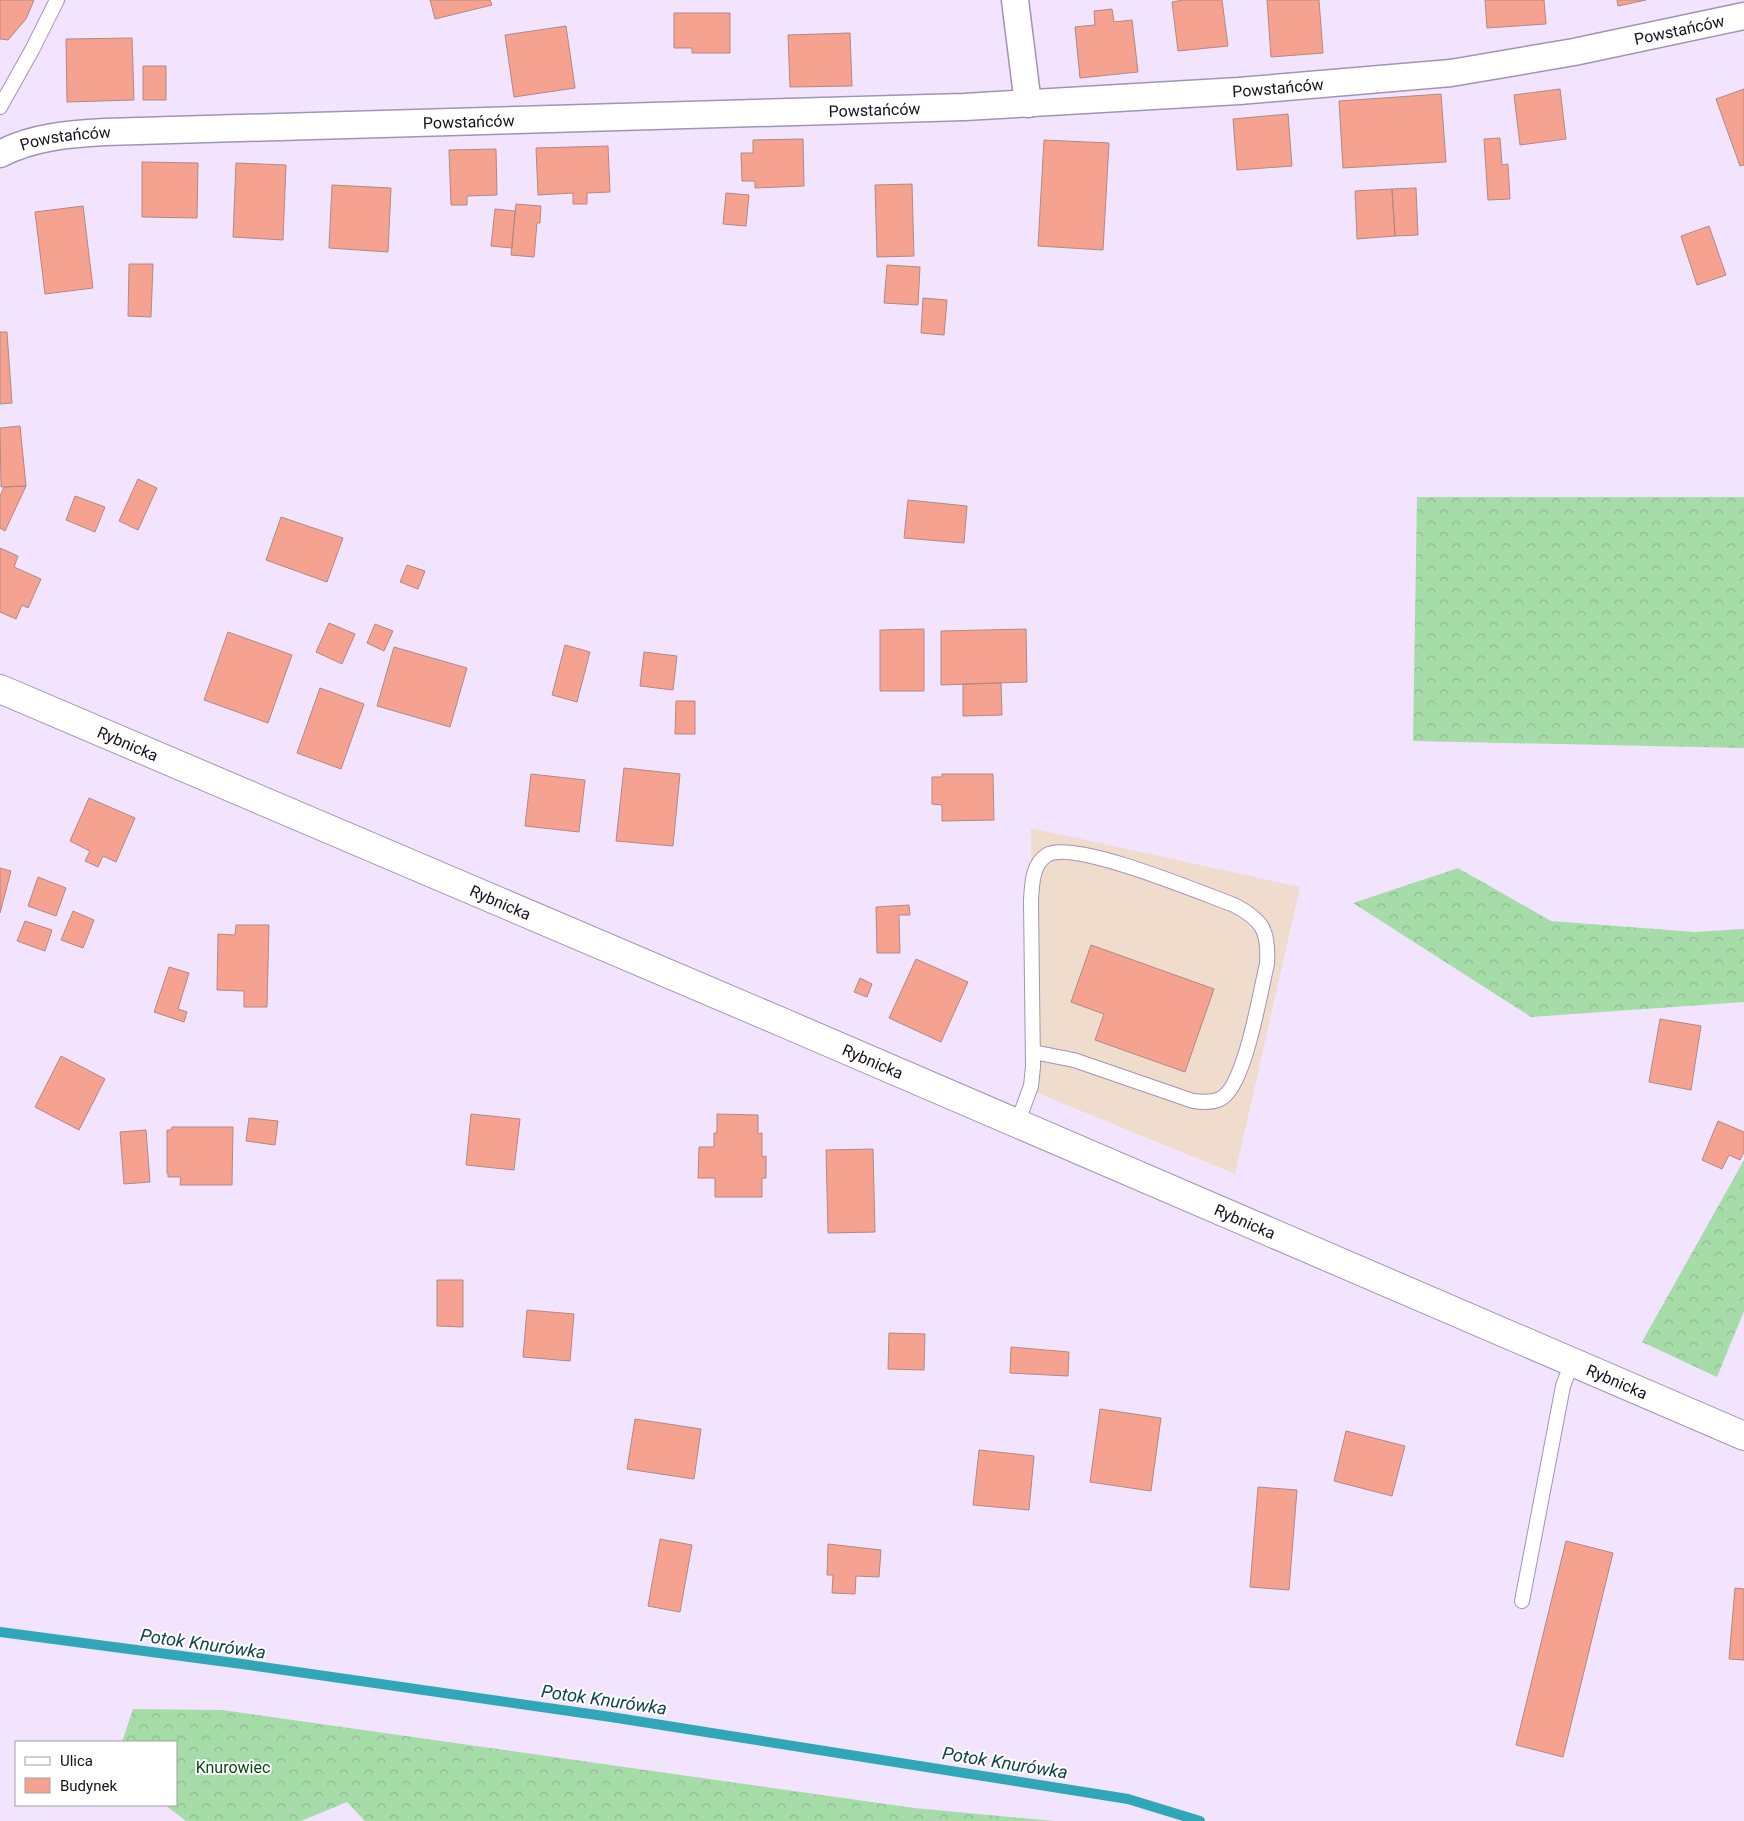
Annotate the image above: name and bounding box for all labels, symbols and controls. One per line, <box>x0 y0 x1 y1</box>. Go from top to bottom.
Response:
street label: Powstańców <box>1632 11 1726 49</box>
street label: Powstańców <box>1232 75 1324 101</box>
street label: Powstańców <box>828 99 921 121</box>
street label: Powstańców <box>423 111 515 133</box>
street label: Powstańców <box>18 123 111 155</box>
street label: Rybnicka <box>94 723 161 765</box>
street label: Rybnicka <box>467 881 534 924</box>
street label: Rybnicka <box>839 1040 906 1083</box>
street label: Rybnicka <box>1211 1200 1278 1243</box>
street label: Rybnicka <box>1583 1360 1650 1403</box>
water label: Potok Knurówka <box>139 1624 267 1663</box>
water label: Potok Knurówka <box>540 1680 668 1719</box>
legend <box>15 1741 178 1806</box>
water label: Potok Knurówka <box>941 1742 1069 1783</box>
text: Ulica <box>60 1752 93 1770</box>
park label: Knurowiec <box>196 1758 270 1777</box>
text: Budynek <box>60 1777 117 1795</box>

